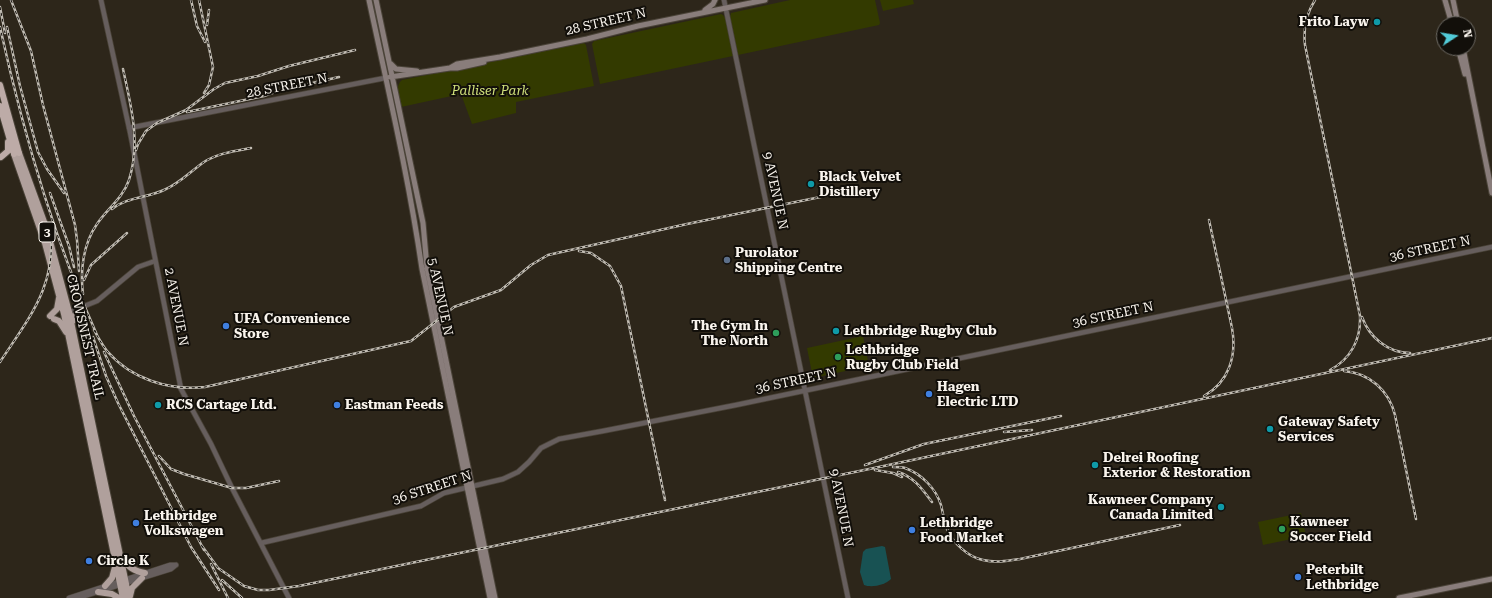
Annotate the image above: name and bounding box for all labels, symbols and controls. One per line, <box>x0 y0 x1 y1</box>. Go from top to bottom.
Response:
street label: 28 STREET N <box>564 5 648 39</box>
place label: Frito Layw <box>1299 14 1369 30</box>
north arrow <box>1436 16 1476 56</box>
marker: Frito Layw <box>1372 17 1382 27</box>
text: N <box>1460 28 1474 39</box>
street label: 28 STREET N <box>245 70 329 102</box>
park label: Palliser Park <box>451 83 529 99</box>
street label: 9 AVENUE N <box>759 151 791 231</box>
place label: Black Velvet Distillery <box>819 169 901 200</box>
marker: Black Velvet Distillery <box>806 179 816 189</box>
road number: 3 <box>39 222 55 242</box>
street label: 36 STREET N <box>1388 233 1472 265</box>
place label: Purolator Shipping Centre <box>735 245 842 276</box>
marker: Purolator Shipping Centre <box>722 255 732 265</box>
street label: 5 AVENUE N <box>424 257 456 337</box>
street label: 2 AVENUE N <box>161 267 191 347</box>
street label: CROWSNEST TRAIL <box>63 273 107 401</box>
street label: 36 STREET N <box>1071 299 1155 331</box>
place label: UFA Convenience Store <box>234 311 350 342</box>
place label: The Gym In The North <box>691 318 768 349</box>
marker: UFA Convenience Store <box>221 321 231 331</box>
place label: Lethbridge Rugby Club <box>844 323 997 339</box>
marker: Lethbridge Rugby Club <box>831 326 841 336</box>
marker: The Gym In The North <box>771 328 781 338</box>
place label: Lethbridge Rugby Club Field <box>846 342 959 373</box>
marker: Lethbridge Rugby Club Field <box>833 352 843 362</box>
street label: 36 STREET N <box>754 365 838 397</box>
place label: Hagen Electric LTD <box>937 379 1018 410</box>
marker: Hagen Electric LTD <box>924 389 934 399</box>
place label: RCS Cartage Ltd. <box>166 397 277 413</box>
place label: Eastman Feeds <box>345 397 443 413</box>
marker: RCS Cartage Ltd. <box>153 400 163 410</box>
marker: Eastman Feeds <box>332 400 342 410</box>
place label: Gateway Safety Services <box>1278 414 1380 445</box>
marker: Gateway Safety Services <box>1265 424 1275 434</box>
place label: Delrei Roofing Exterior & Restoration <box>1103 450 1251 481</box>
marker: Delrei Roofing Exterior & Restoration <box>1090 460 1100 470</box>
street label: 36 STREET N <box>390 468 474 508</box>
street label: 9 AVENUE N <box>826 468 856 548</box>
place label: Kawneer Company Canada Limited <box>1088 492 1213 523</box>
marker: Kawneer Company Canada Limited <box>1216 502 1226 512</box>
place label: Lethbridge Volkswagen <box>144 508 224 539</box>
place label: Kawneer Soccer Field <box>1290 514 1371 545</box>
place label: Lethbridge Food Market <box>920 515 1004 546</box>
marker: Lethbridge Volkswagen <box>131 518 141 528</box>
marker: Kawneer Soccer Field <box>1277 524 1287 534</box>
marker: Lethbridge Food Market <box>907 525 917 535</box>
place label: Circle K <box>97 553 149 569</box>
marker: Circle K <box>84 556 94 566</box>
place label: Peterbilt Lethbridge <box>1306 562 1379 593</box>
marker: Peterbilt Lethbridge <box>1293 572 1303 582</box>

